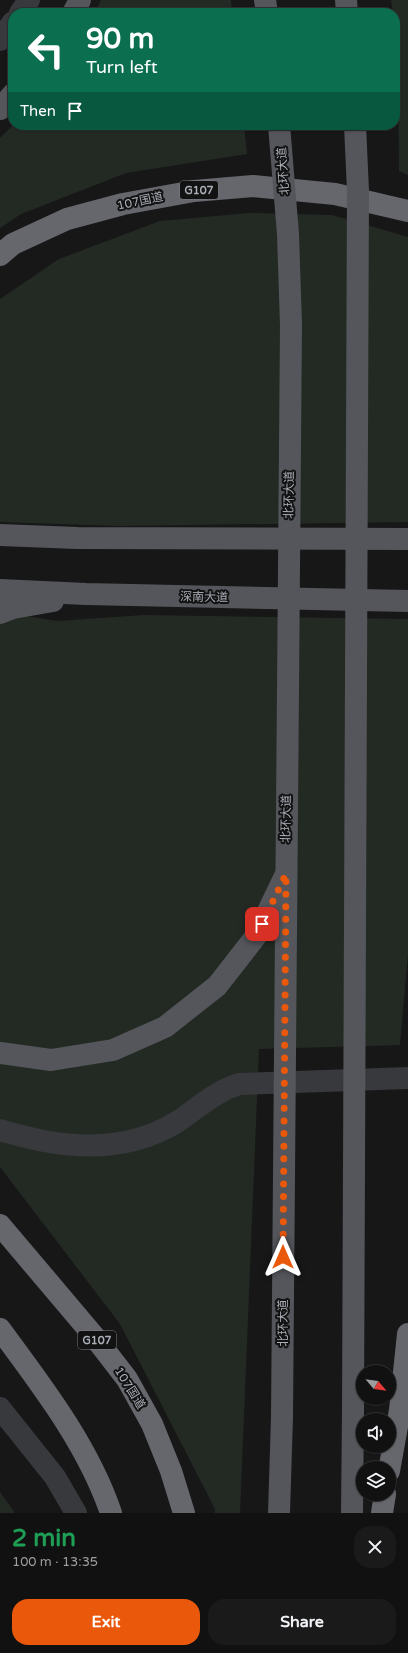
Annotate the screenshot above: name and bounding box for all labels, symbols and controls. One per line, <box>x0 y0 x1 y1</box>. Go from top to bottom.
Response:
text: 90 m <box>86 22 154 56</box>
icon: left <box>20 24 72 76</box>
text: Turn left <box>86 56 158 78</box>
icon: arrive <box>64 100 86 122</box>
text: Then <box>20 102 56 120</box>
street label: 北环大道 <box>274 147 292 195</box>
road number: G107 <box>180 181 218 199</box>
street label: 107国道 <box>116 189 164 213</box>
street label: 北环大道 <box>282 471 296 519</box>
street label: 深南大道 <box>180 590 228 604</box>
street label: 北环大道 <box>279 795 293 843</box>
pin <box>245 907 279 941</box>
icon: arrive <box>251 913 273 935</box>
position arrow <box>262 1236 304 1278</box>
street label: 北环大道 <box>276 1299 290 1347</box>
road number: G107 <box>78 1331 116 1349</box>
street label: 107国道 <box>112 1365 148 1411</box>
north arrow <box>356 1365 396 1405</box>
map controls <box>356 1365 396 1501</box>
button: sound <box>356 1413 396 1453</box>
button: layers <box>356 1461 396 1501</box>
text: 2 min <box>12 1524 76 1553</box>
button: close <box>354 1526 396 1568</box>
text: 100 m · 13:35 <box>12 1554 98 1570</box>
button: Exit <box>12 1599 200 1645</box>
button: Share <box>208 1599 396 1645</box>

